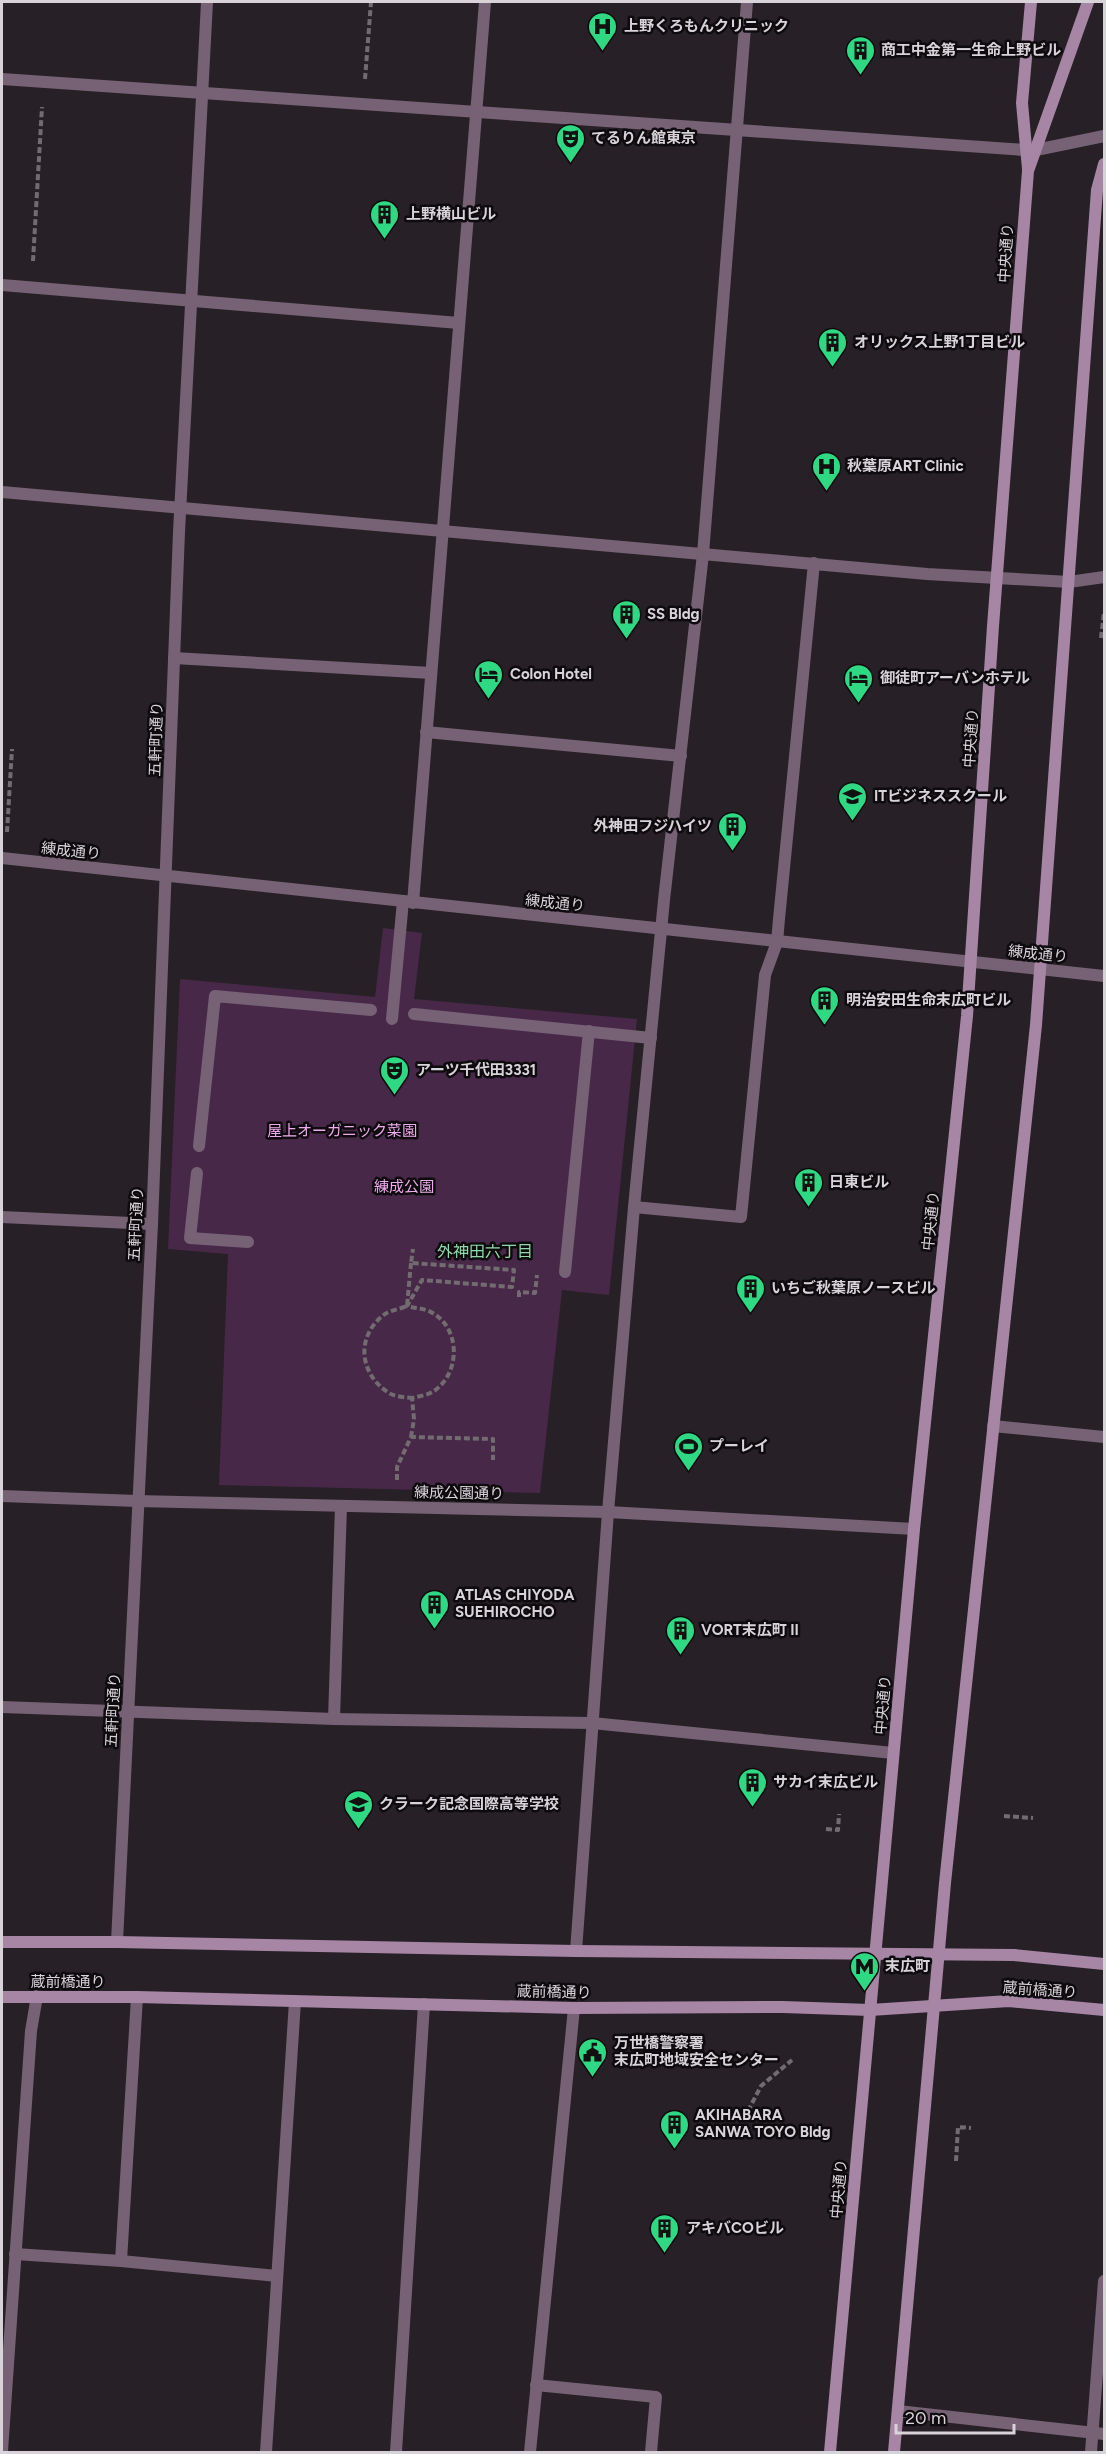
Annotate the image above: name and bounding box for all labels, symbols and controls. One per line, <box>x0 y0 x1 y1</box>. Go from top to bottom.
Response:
hospital icon: 上野くろもんクリニック <box>587 10 619 52</box>
place label: 上野くろもんクリニック <box>624 17 789 35</box>
building icon: 商工中金第一生命上野ビル <box>844 34 876 76</box>
place label: 商工中金第一生命上野ビル <box>881 41 1061 59</box>
theatre icon: てるりん館東京 <box>554 122 586 164</box>
place label: てるりん館東京 <box>591 129 696 147</box>
building icon: 上野横山ビル <box>369 198 401 240</box>
place label: 上野横山ビル <box>406 205 496 223</box>
street label: 中央通り <box>995 222 1017 284</box>
building icon: オリックス上野1丁目ビル <box>817 326 849 368</box>
place label: オリックス上野1丁目ビル <box>854 333 1025 351</box>
hospital icon: 秋葉原ART Clinic <box>810 450 842 492</box>
place label: 秋葉原ART Clinic <box>847 457 964 475</box>
building icon: SS Bldg <box>610 598 642 640</box>
place label: SS Bldg <box>647 605 700 623</box>
hotel icon: Colon Hotel <box>473 658 505 700</box>
hotel icon: 御徒町アーバンホテル <box>843 662 875 704</box>
place label: Colon Hotel <box>510 665 592 683</box>
place label: 御徒町アーバンホテル <box>880 669 1030 687</box>
street label: 五軒町通り <box>146 701 166 777</box>
street label: 中央通り <box>960 707 982 769</box>
school or university icon: ITビジネススクール <box>837 780 869 822</box>
place label: ITビジネススクール <box>874 787 1007 805</box>
building icon: 外神田フジハイツ <box>717 810 749 852</box>
place label: 外神田フジハイツ <box>593 817 712 835</box>
street label: 練成通り <box>40 839 102 863</box>
street label: 練成通り <box>524 891 586 915</box>
street label: 練成通り <box>1007 942 1069 966</box>
building icon: 明治安田生命末広町ビル <box>809 984 841 1026</box>
place label: 明治安田生命末広町ビル <box>846 991 1011 1009</box>
theatre icon: アーツ千代田3331 <box>379 1054 411 1096</box>
place label: アーツ千代田3331 <box>416 1061 536 1079</box>
park label: 屋上オーガニック菜園 <box>267 1122 417 1140</box>
building icon: 日東ビル <box>792 1166 824 1208</box>
place label: 日東ビル <box>829 1173 889 1191</box>
park label: 練成公園 <box>374 1178 434 1196</box>
street label: 五軒町通り <box>125 1186 147 1262</box>
street label: 中央通り <box>919 1190 943 1252</box>
district label: 外神田六丁目 <box>437 1242 533 1261</box>
building icon: いちご秋葉原ノースビル <box>734 1272 766 1314</box>
place label: いちご秋葉原ノースビル <box>771 1279 935 1297</box>
sports icon: プーレイ <box>672 1430 704 1472</box>
place label: プーレイ <box>709 1437 769 1455</box>
street label: 練成公園通り <box>414 1483 504 1503</box>
place label: ATLAS CHIYODA SUEHIROCHO <box>455 1586 575 1621</box>
building icon: ATLAS CHIYODA SUEHIROCHO <box>418 1588 450 1630</box>
building icon: VORT末広町 II <box>664 1614 696 1656</box>
place label: VORT末広町 II <box>701 1621 799 1639</box>
street label: 五軒町通り <box>102 1672 124 1748</box>
street label: 中央通り <box>871 1674 895 1736</box>
building icon: サカイ末広ビル <box>736 1766 768 1808</box>
place label: サカイ末広ビル <box>773 1773 878 1791</box>
school or university icon: クラーク記念国際高等学校 <box>342 1788 374 1830</box>
place label: クラーク記念国際高等学校 <box>379 1795 559 1813</box>
metro station icon: 末広町 <box>848 1950 880 1992</box>
place label: 末広町 <box>885 1957 930 1975</box>
street label: 蔵前橋通り <box>30 1973 106 1991</box>
street label: 蔵前橋通り <box>1002 1978 1078 2002</box>
street label: 蔵前橋通り <box>516 1982 592 2002</box>
place label: 万世橋警察署 末広町地域安全センター <box>614 2034 779 2069</box>
public building icon: 万世橋警察署 末広町地域安全センター <box>577 2036 609 2078</box>
place label: AKIHABARA SANWA TOYO Bldg <box>695 2106 831 2141</box>
building icon: AKIHABARA SANWA TOYO Bldg <box>658 2108 690 2150</box>
street label: 中央通り <box>827 2158 851 2220</box>
building icon: アキバCOビル <box>649 2212 681 2254</box>
place label: アキバCOビル <box>686 2219 784 2237</box>
scale bar <box>896 2397 1014 2435</box>
text: 20 m <box>905 2407 946 2429</box>

